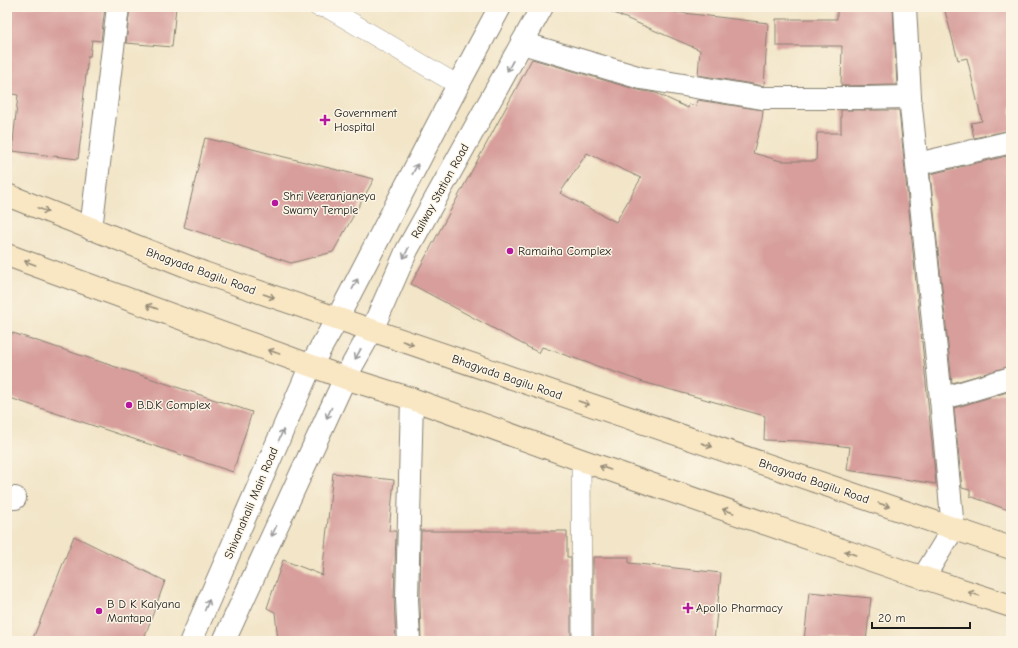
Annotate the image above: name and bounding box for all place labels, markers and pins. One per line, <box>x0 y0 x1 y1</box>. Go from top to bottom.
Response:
place label: Government Hospital <box>334 106 398 134</box>
marker: Government Hospital <box>319 114 331 126</box>
place label: Shri Veeranjaneya Swamy Temple <box>283 189 376 217</box>
marker: Shri Veeranjaneya Swamy Temple <box>270 198 280 208</box>
place label: Ramaiha Complex <box>518 244 611 258</box>
marker: Ramaiha Complex <box>505 246 515 256</box>
place label: B.D.K Complex <box>137 398 211 412</box>
marker: B.D.K Complex <box>124 400 134 410</box>
place label: B D K Kalyana Mantapa <box>107 597 180 625</box>
place label: Apollo Pharmacy <box>696 601 783 615</box>
marker: Apollo Pharmacy <box>683 603 693 613</box>
marker: B D K Kalyana Mantapa <box>94 606 104 616</box>

